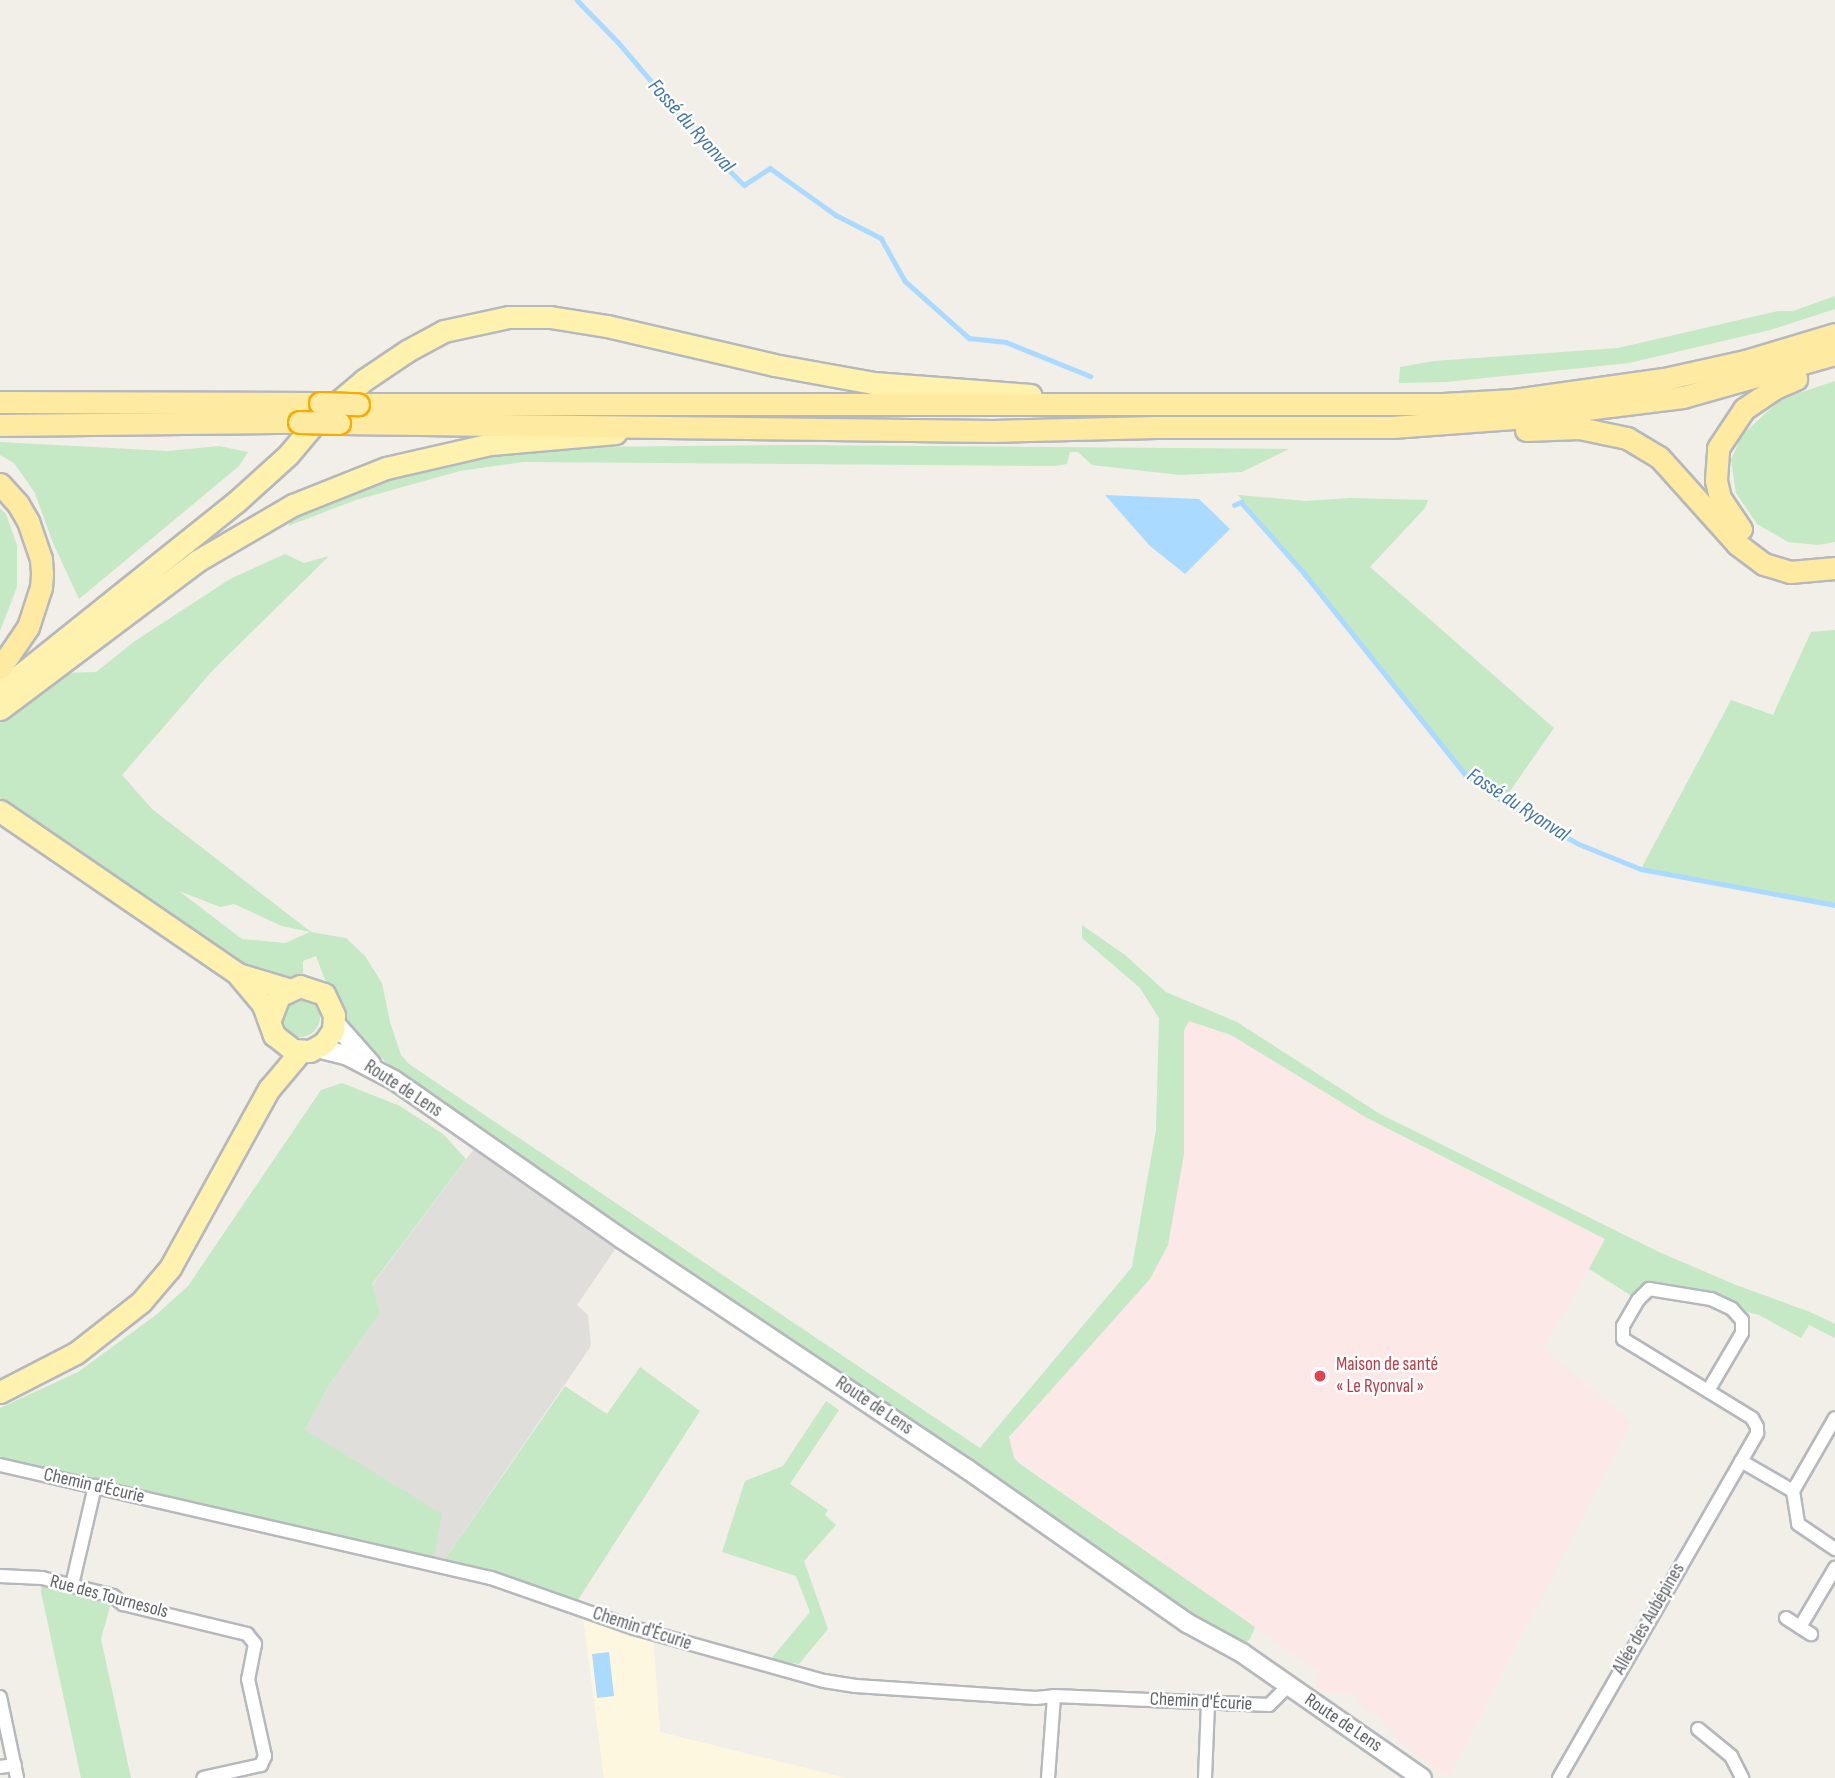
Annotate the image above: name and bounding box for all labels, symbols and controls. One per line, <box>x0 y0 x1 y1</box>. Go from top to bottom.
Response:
water label: Fossé du Ryonval <box>643 74 739 178</box>
water label: Fossé du Ryonval <box>1462 763 1574 847</box>
street label: Route de Lens <box>360 1055 446 1123</box>
place label: Maison de santé « Le Ryonval » <box>1336 1354 1438 1398</box>
marker: Maison de santé « Le Ryonval » <box>1310 1366 1330 1386</box>
street label: Route de Lens <box>831 1372 917 1440</box>
street label: Chemin d'Écurie <box>41 1463 147 1509</box>
street label: Allée des Aubépines <box>1608 1559 1690 1679</box>
street label: Rue des Tournesols <box>47 1570 171 1624</box>
street label: Chemin d'Écurie <box>590 1602 694 1656</box>
street label: Chemin d'Écurie <box>1149 1688 1253 1716</box>
street label: Route de Lens <box>1300 1689 1386 1757</box>

